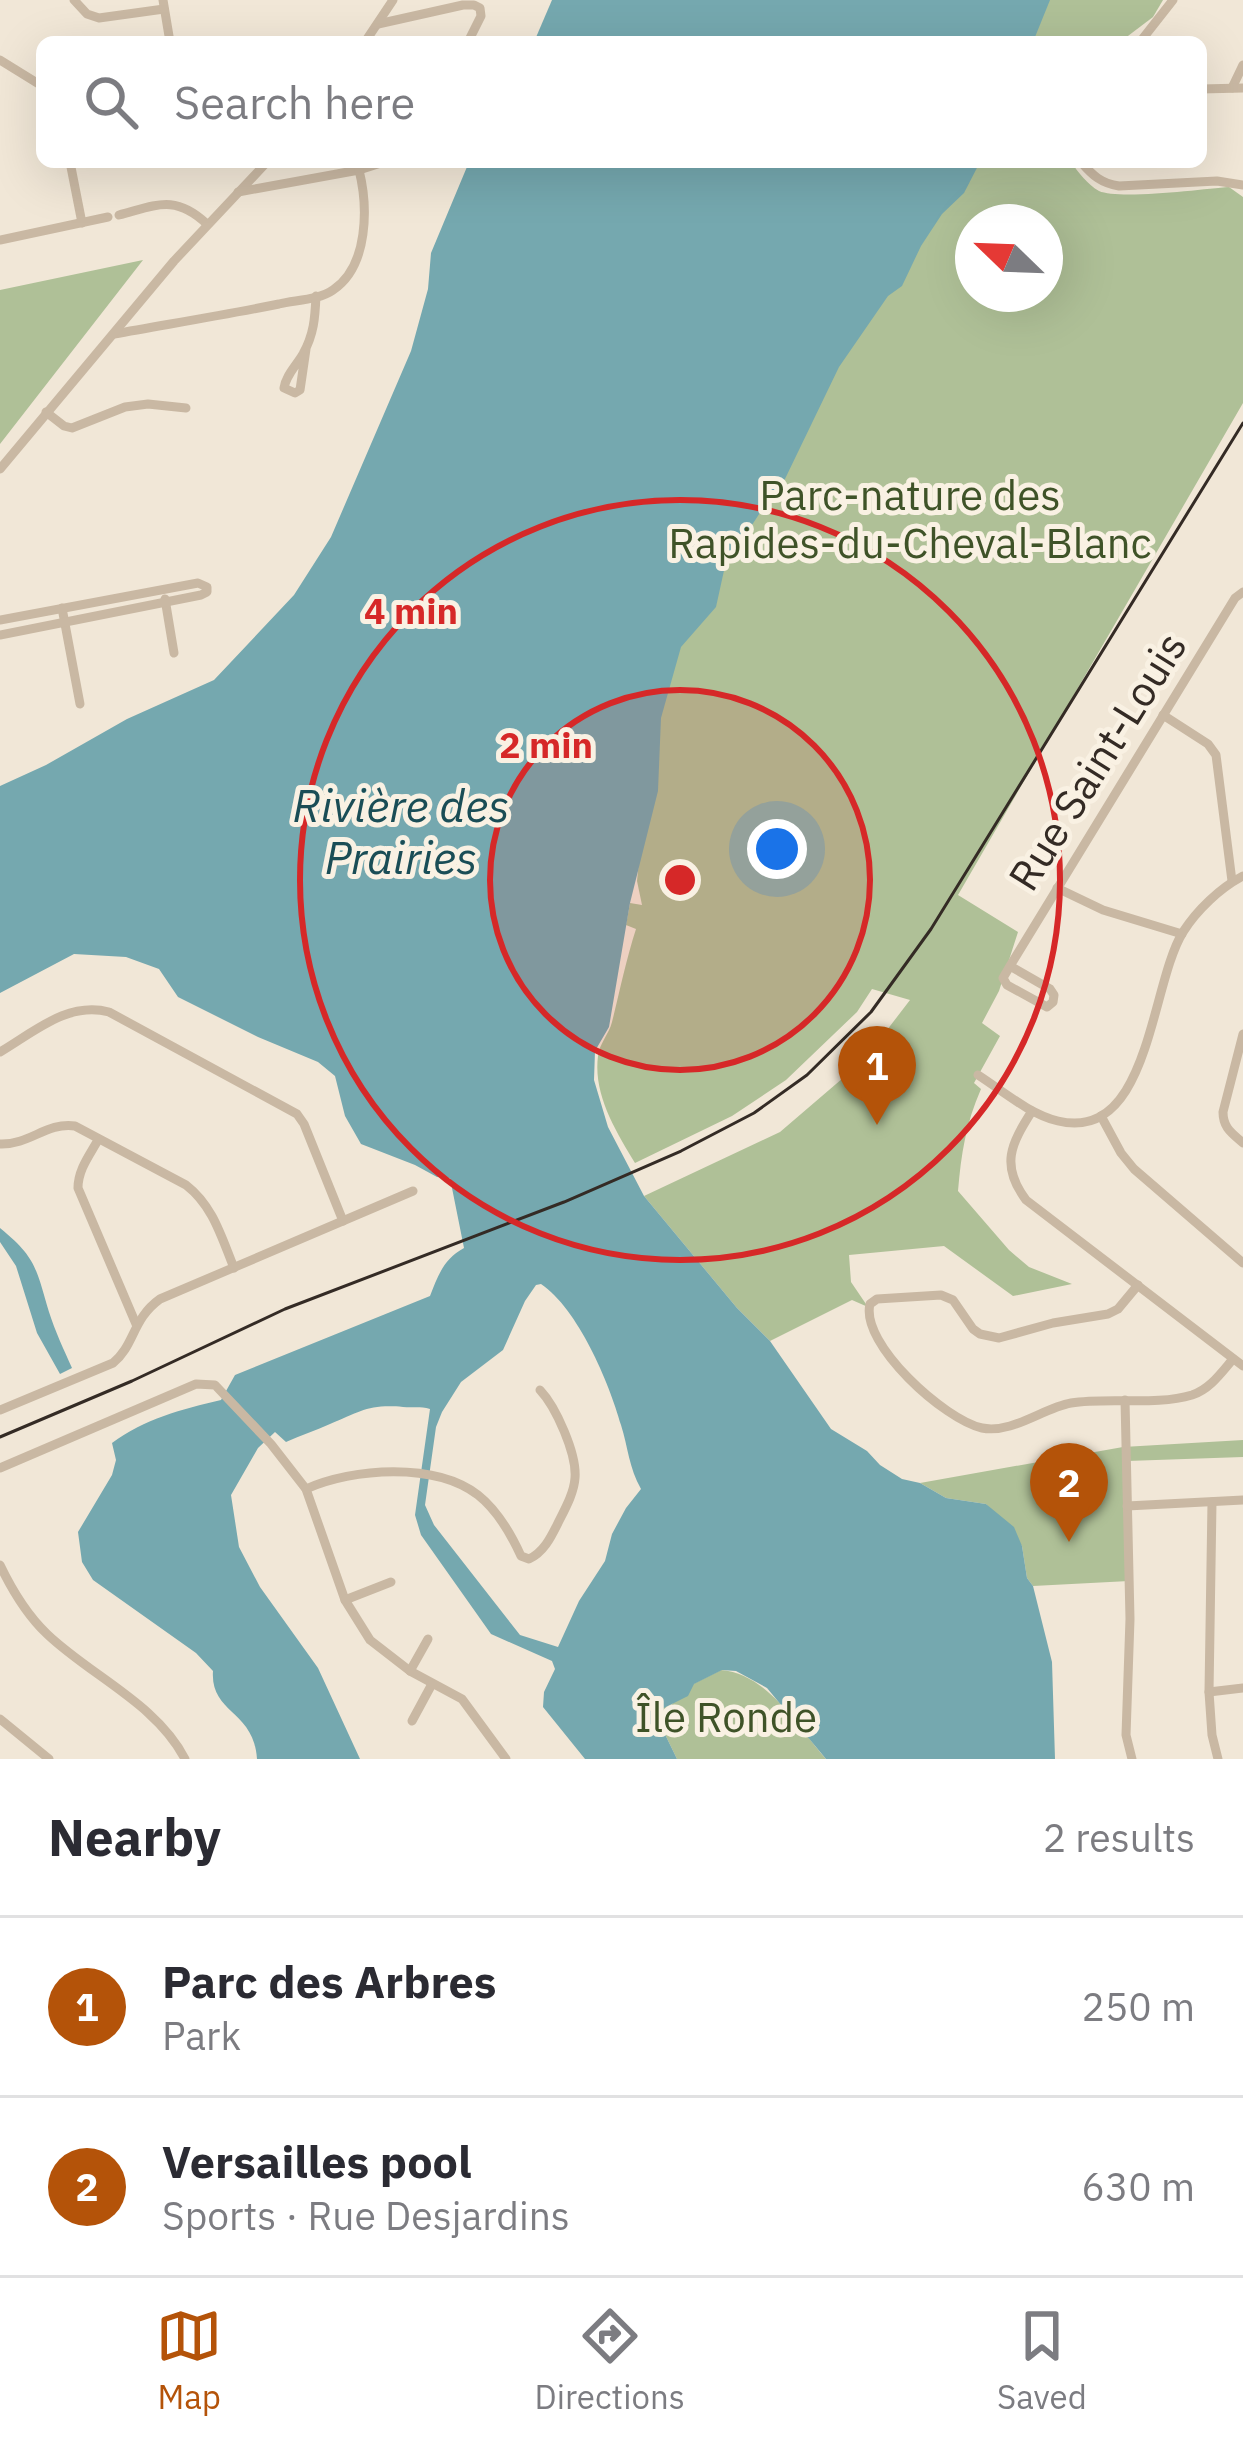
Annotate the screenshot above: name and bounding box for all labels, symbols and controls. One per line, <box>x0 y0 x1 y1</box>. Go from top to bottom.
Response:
search box <box>36 36 1207 168</box>
icon: search <box>78 69 144 135</box>
text: Search here <box>174 73 415 131</box>
north arrow <box>955 204 1063 312</box>
park label: Parc-nature des Rapides-du-Cheval-Blanc <box>668 467 1152 570</box>
text: 4 min <box>364 587 458 634</box>
street label: Rue Saint-Louis <box>996 622 1198 900</box>
text: 2 min <box>499 721 593 768</box>
water label: Rivière des Prairies <box>293 776 509 886</box>
your location <box>747 819 807 879</box>
centre of rings <box>659 859 701 901</box>
pin: 1 <box>838 1026 916 1125</box>
pin: 2 <box>1030 1443 1108 1542</box>
park label: Île Ronde <box>635 1689 817 1744</box>
text: Nearby <box>48 1804 221 1870</box>
text: 2 results <box>1043 1812 1195 1863</box>
text: Parc des Arbres <box>162 1952 497 2010</box>
text: 1 <box>75 1981 99 2032</box>
text: 250 m <box>1082 1981 1195 2032</box>
text: Park <box>162 2010 241 2061</box>
text: Versailles pool <box>162 2132 472 2190</box>
text: 2 <box>75 2161 99 2212</box>
text: 630 m <box>1082 2161 1195 2212</box>
text: Sports · Rue Desjardins <box>162 2190 570 2241</box>
tab: Map <box>156 2303 222 2418</box>
tab: Directions <box>535 2303 685 2418</box>
tab: Saved <box>997 2303 1087 2418</box>

